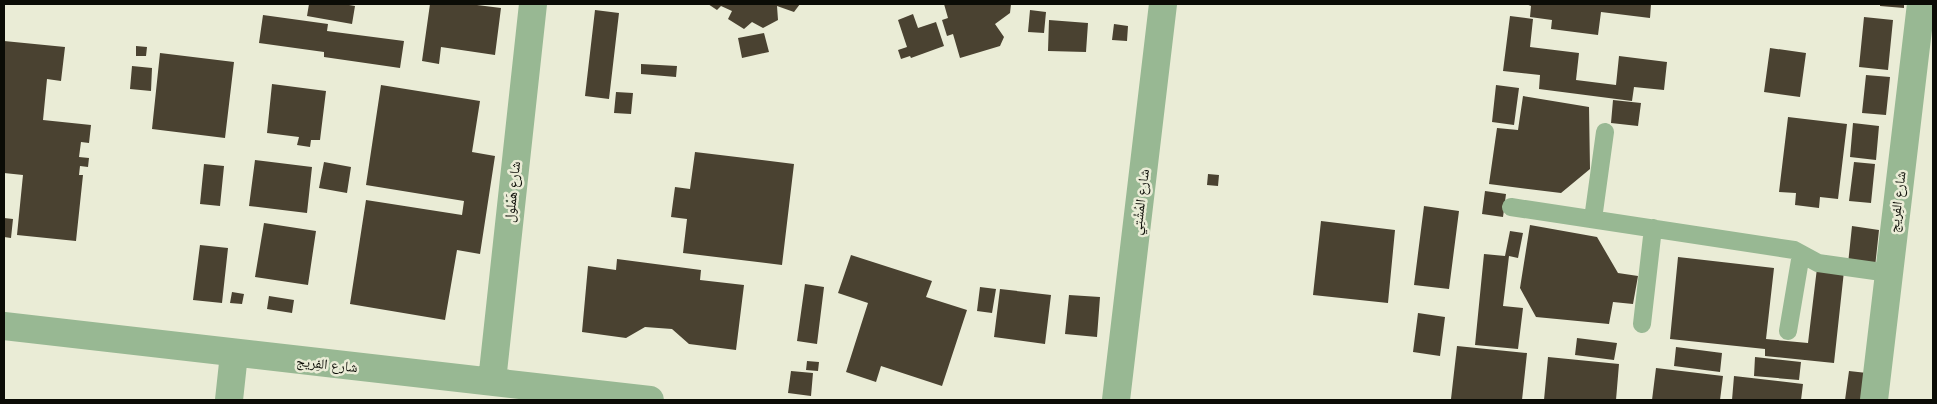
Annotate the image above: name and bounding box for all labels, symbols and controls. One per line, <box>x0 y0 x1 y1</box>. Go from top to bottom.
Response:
street label: شارع هَمْلول <box>500 160 525 224</box>
street label: شارع المُشْتِي <box>1127 168 1156 236</box>
street label: شارع الفِريج <box>1884 170 1911 234</box>
street label: شارع الفِريج <box>295 352 359 377</box>

